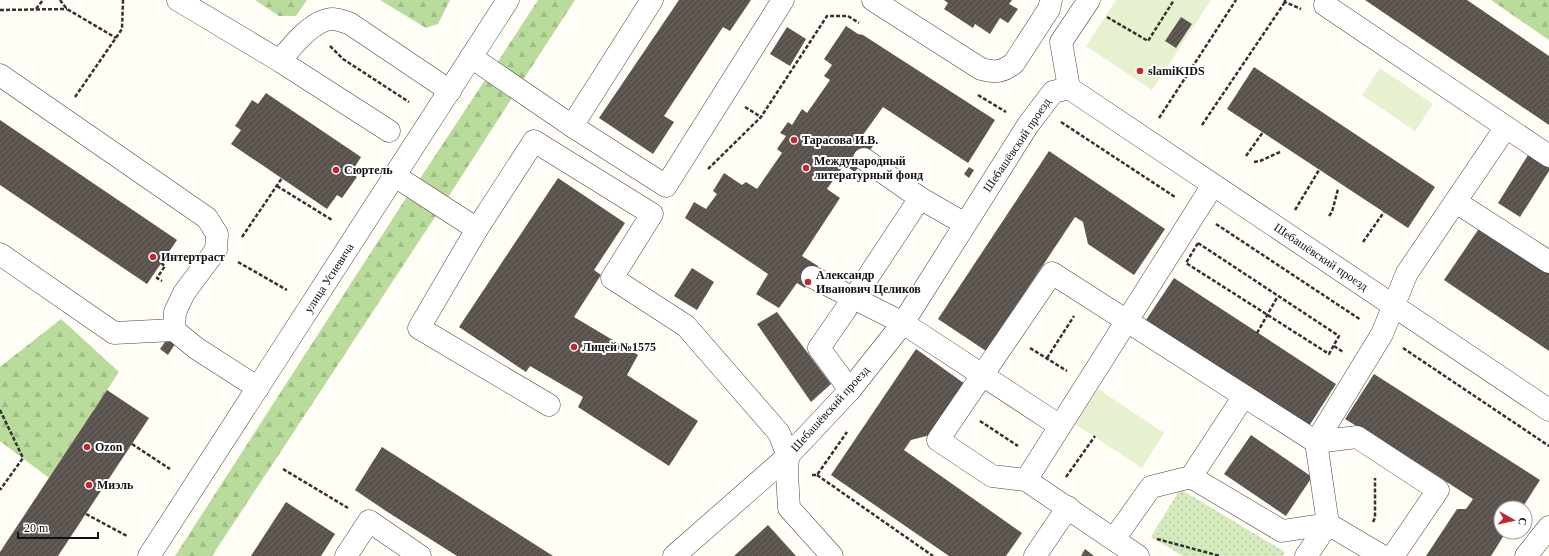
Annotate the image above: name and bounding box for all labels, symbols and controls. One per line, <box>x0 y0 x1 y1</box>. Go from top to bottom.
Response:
place label: slamiKIDS <box>1148 64 1205 78</box>
marker: slamiKIDS <box>1135 66 1145 76</box>
street label: Шебашёвский проезд <box>980 95 1054 195</box>
place label: Тарасова И.В. <box>802 133 878 147</box>
marker: Тарасова И.В. <box>789 135 799 145</box>
place label: Международный литературный фонд <box>814 154 923 182</box>
place label: Сюртель <box>344 163 393 177</box>
marker: Международный литературный фонд <box>801 163 811 173</box>
marker: Сюртель <box>331 165 341 175</box>
street label: Шебашёвский проезд <box>1271 220 1371 294</box>
street label: улица Усиевича <box>301 240 357 315</box>
place label: Интертраст <box>161 250 225 264</box>
marker: Интертраст <box>148 252 158 262</box>
place label: Александр Иванович Целиков <box>816 268 921 296</box>
marker: Александр Иванович Целиков <box>803 277 813 287</box>
place label: Лицей №1575 <box>582 340 656 354</box>
marker: Лицей №1575 <box>569 342 579 352</box>
street label: Шебашёвский проезд <box>788 363 872 455</box>
place label: Ozon <box>95 440 123 454</box>
marker: Ozon <box>82 442 92 452</box>
place label: Миэль <box>97 478 134 492</box>
marker: Миэль <box>84 480 94 490</box>
north arrow <box>1493 500 1533 540</box>
scale bar <box>18 514 98 540</box>
text: С <box>1516 517 1529 526</box>
text: 20 m <box>24 521 49 535</box>

